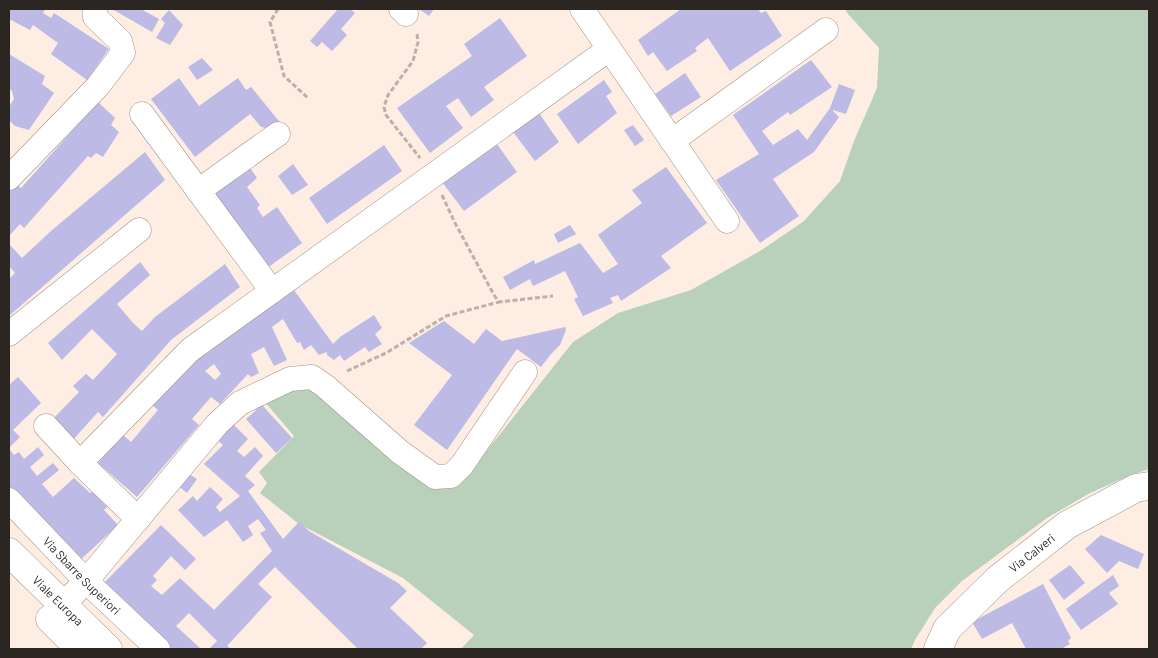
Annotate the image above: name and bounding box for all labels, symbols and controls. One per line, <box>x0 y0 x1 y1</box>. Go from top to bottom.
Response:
street label: Via Calveri <box>1006 531 1057 575</box>
street label: Via Sbarre Superiori <box>41 534 124 617</box>
street label: Viale Europa <box>30 572 86 628</box>

